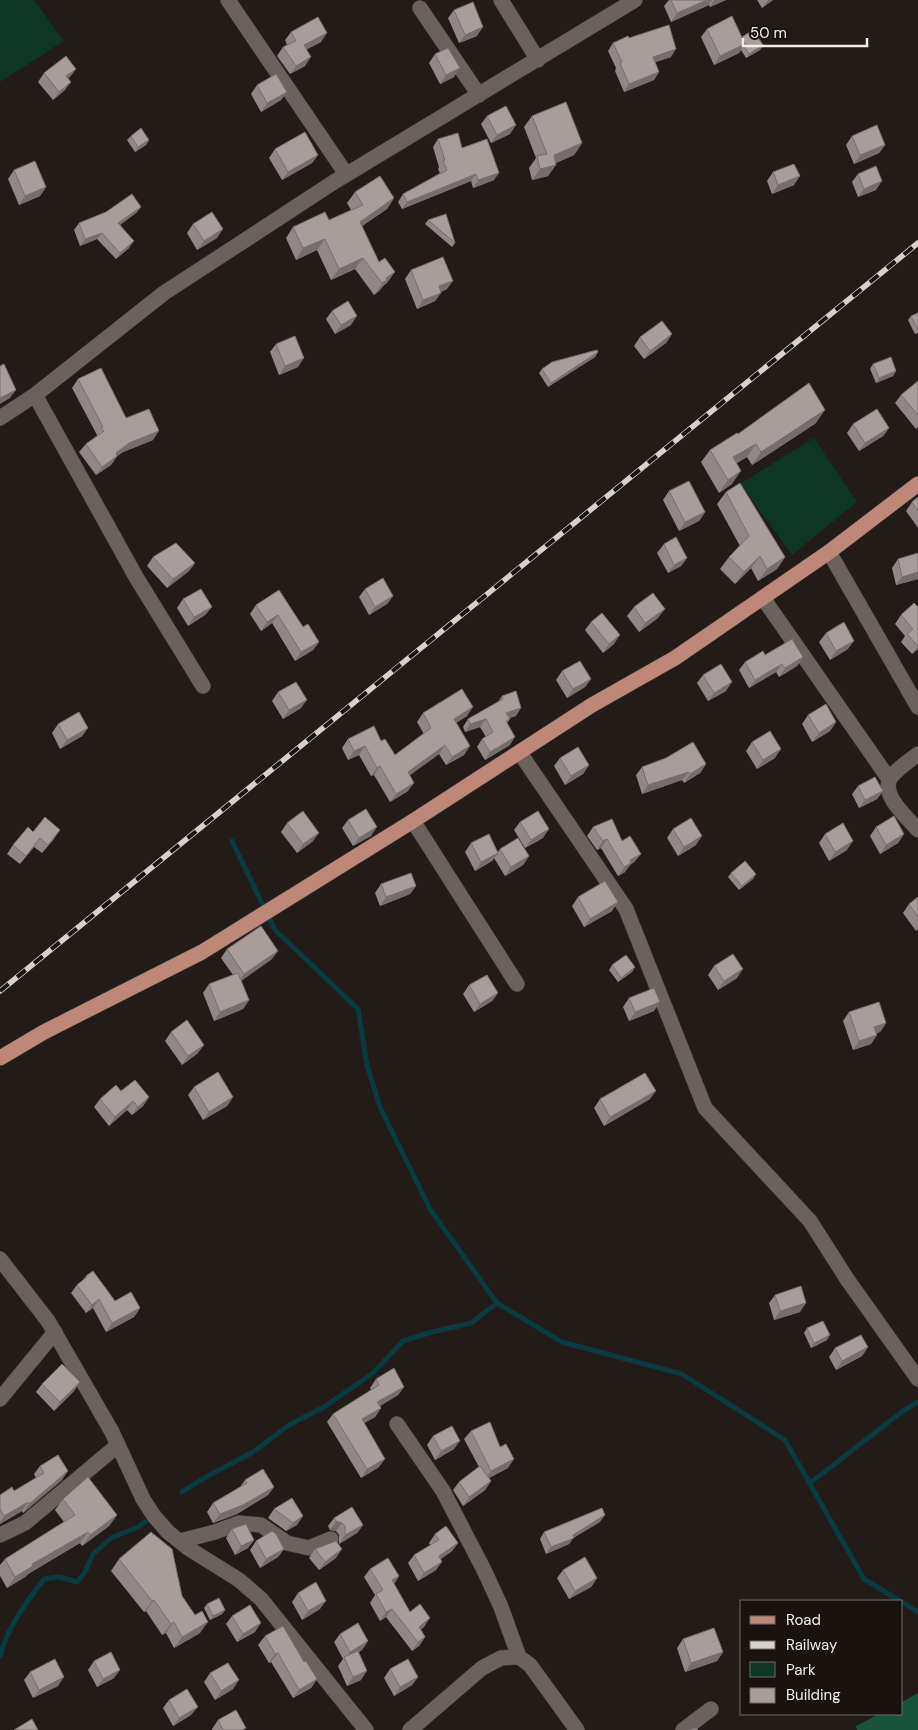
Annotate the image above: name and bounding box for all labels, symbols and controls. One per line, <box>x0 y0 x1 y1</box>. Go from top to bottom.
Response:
scale bar <box>743 15 867 47</box>
text: 50 m <box>750 23 787 43</box>
legend <box>740 1600 903 1715</box>
text: Road <box>786 1610 821 1630</box>
text: Railway <box>786 1635 838 1655</box>
text: Park <box>786 1660 816 1680</box>
text: Building <box>786 1685 841 1705</box>

